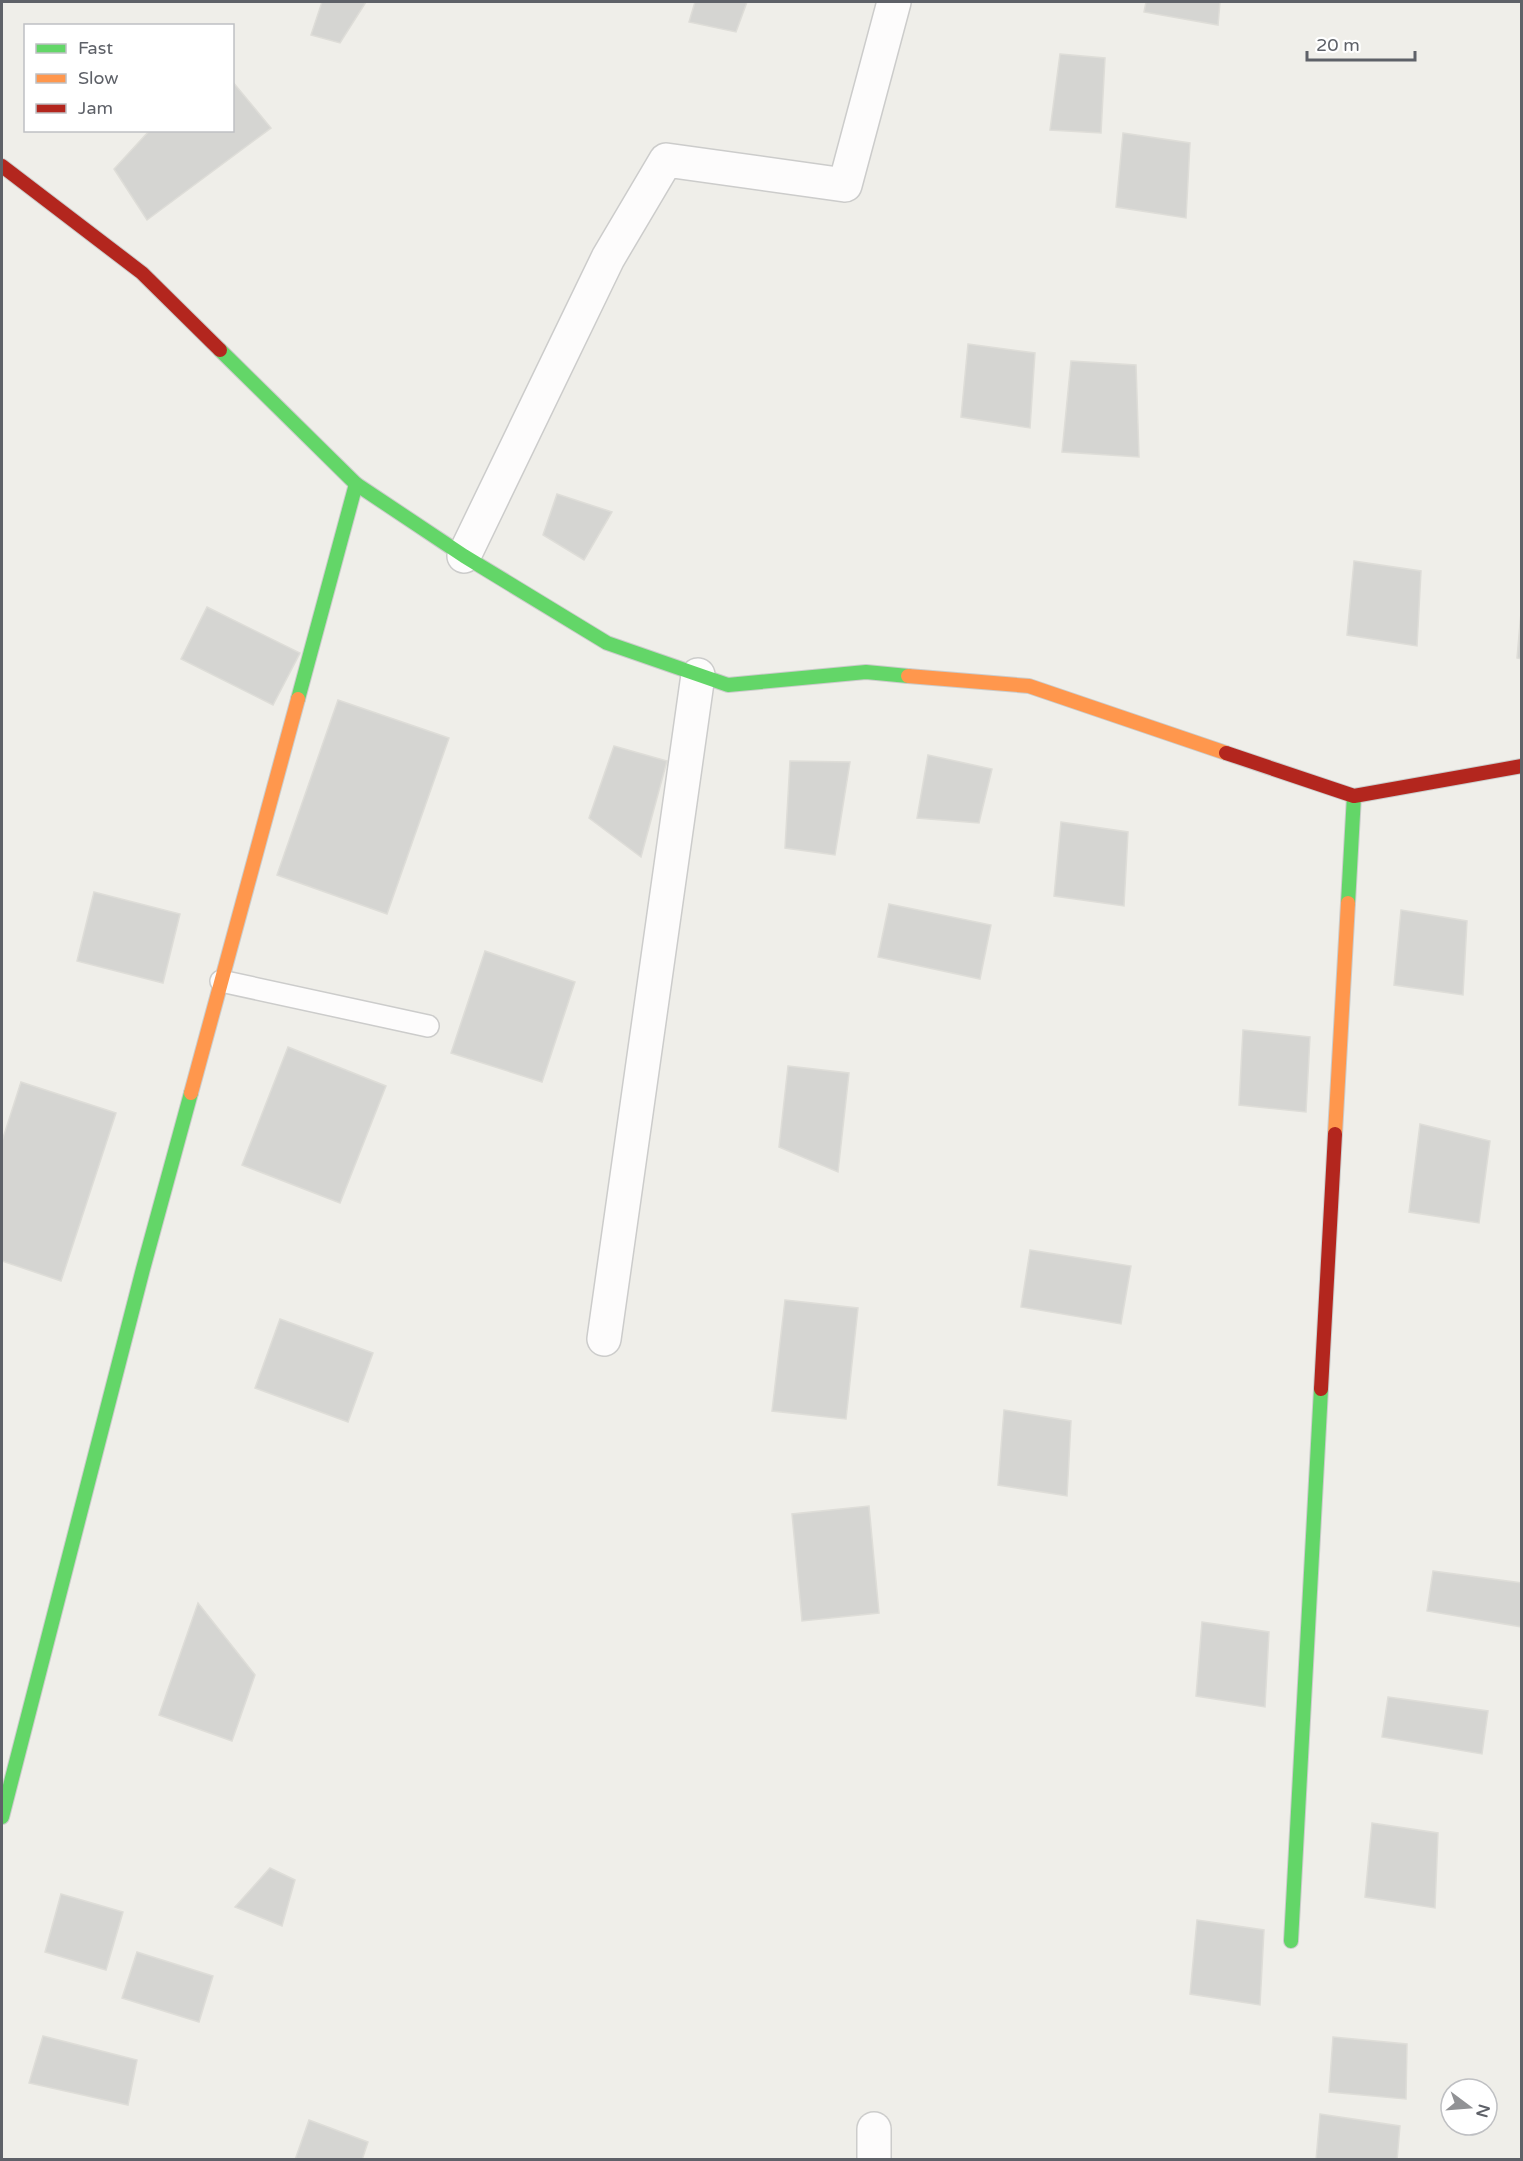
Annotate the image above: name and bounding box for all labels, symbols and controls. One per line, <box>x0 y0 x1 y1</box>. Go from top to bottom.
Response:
legend <box>24 24 234 132</box>
scale bar <box>1307 24 1415 62</box>
text: 20 m <box>1316 34 1360 56</box>
text: Fast <box>78 37 113 59</box>
text: Slow <box>78 67 119 89</box>
text: Jam <box>78 97 113 119</box>
north arrow <box>1439 2077 1499 2137</box>
text: N <box>1471 2102 1494 2120</box>

